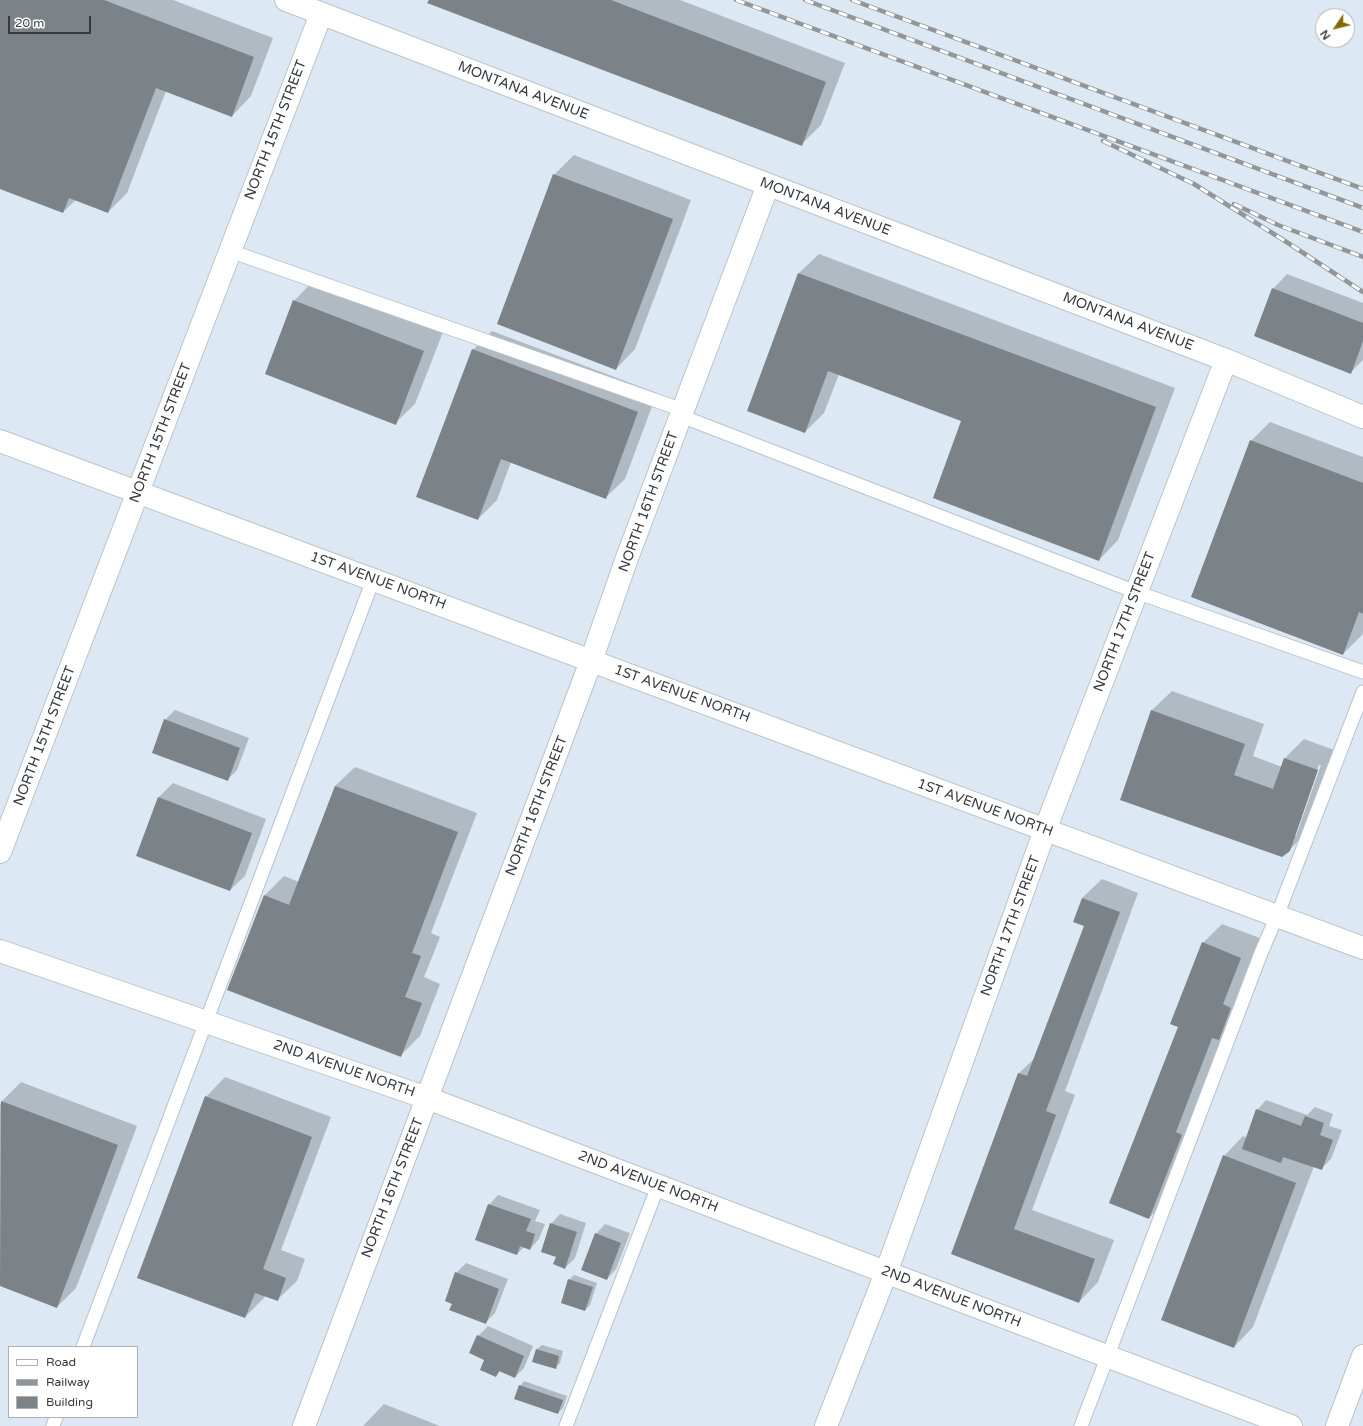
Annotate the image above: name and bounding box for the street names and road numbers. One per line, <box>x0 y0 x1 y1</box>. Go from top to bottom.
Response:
street label: NORTH 15TH STREET <box>242 58 310 202</box>
street label: MONTANA AVENUE <box>455 58 591 124</box>
street label: MONTANA AVENUE <box>757 174 893 240</box>
street label: MONTANA AVENUE <box>1060 289 1196 355</box>
street label: NORTH 15TH STREET <box>127 361 195 505</box>
street label: NORTH 16TH STREET <box>616 429 682 575</box>
street label: 1ST AVENUE NORTH <box>308 549 448 613</box>
street label: NORTH 17TH STREET <box>1091 550 1159 694</box>
street label: 1ST AVENUE NORTH <box>612 662 752 726</box>
street label: NORTH 15TH STREET <box>11 664 79 808</box>
street label: NORTH 16TH STREET <box>503 734 571 878</box>
street label: 1ST AVENUE NORTH <box>915 776 1055 840</box>
street label: NORTH 17TH STREET <box>978 853 1044 999</box>
street label: 2ND AVENUE NORTH <box>271 1037 417 1101</box>
street label: NORTH 16TH STREET <box>359 1116 427 1260</box>
street label: 2ND AVENUE NORTH <box>576 1148 720 1216</box>
street label: 2ND AVENUE NORTH <box>879 1263 1023 1331</box>

